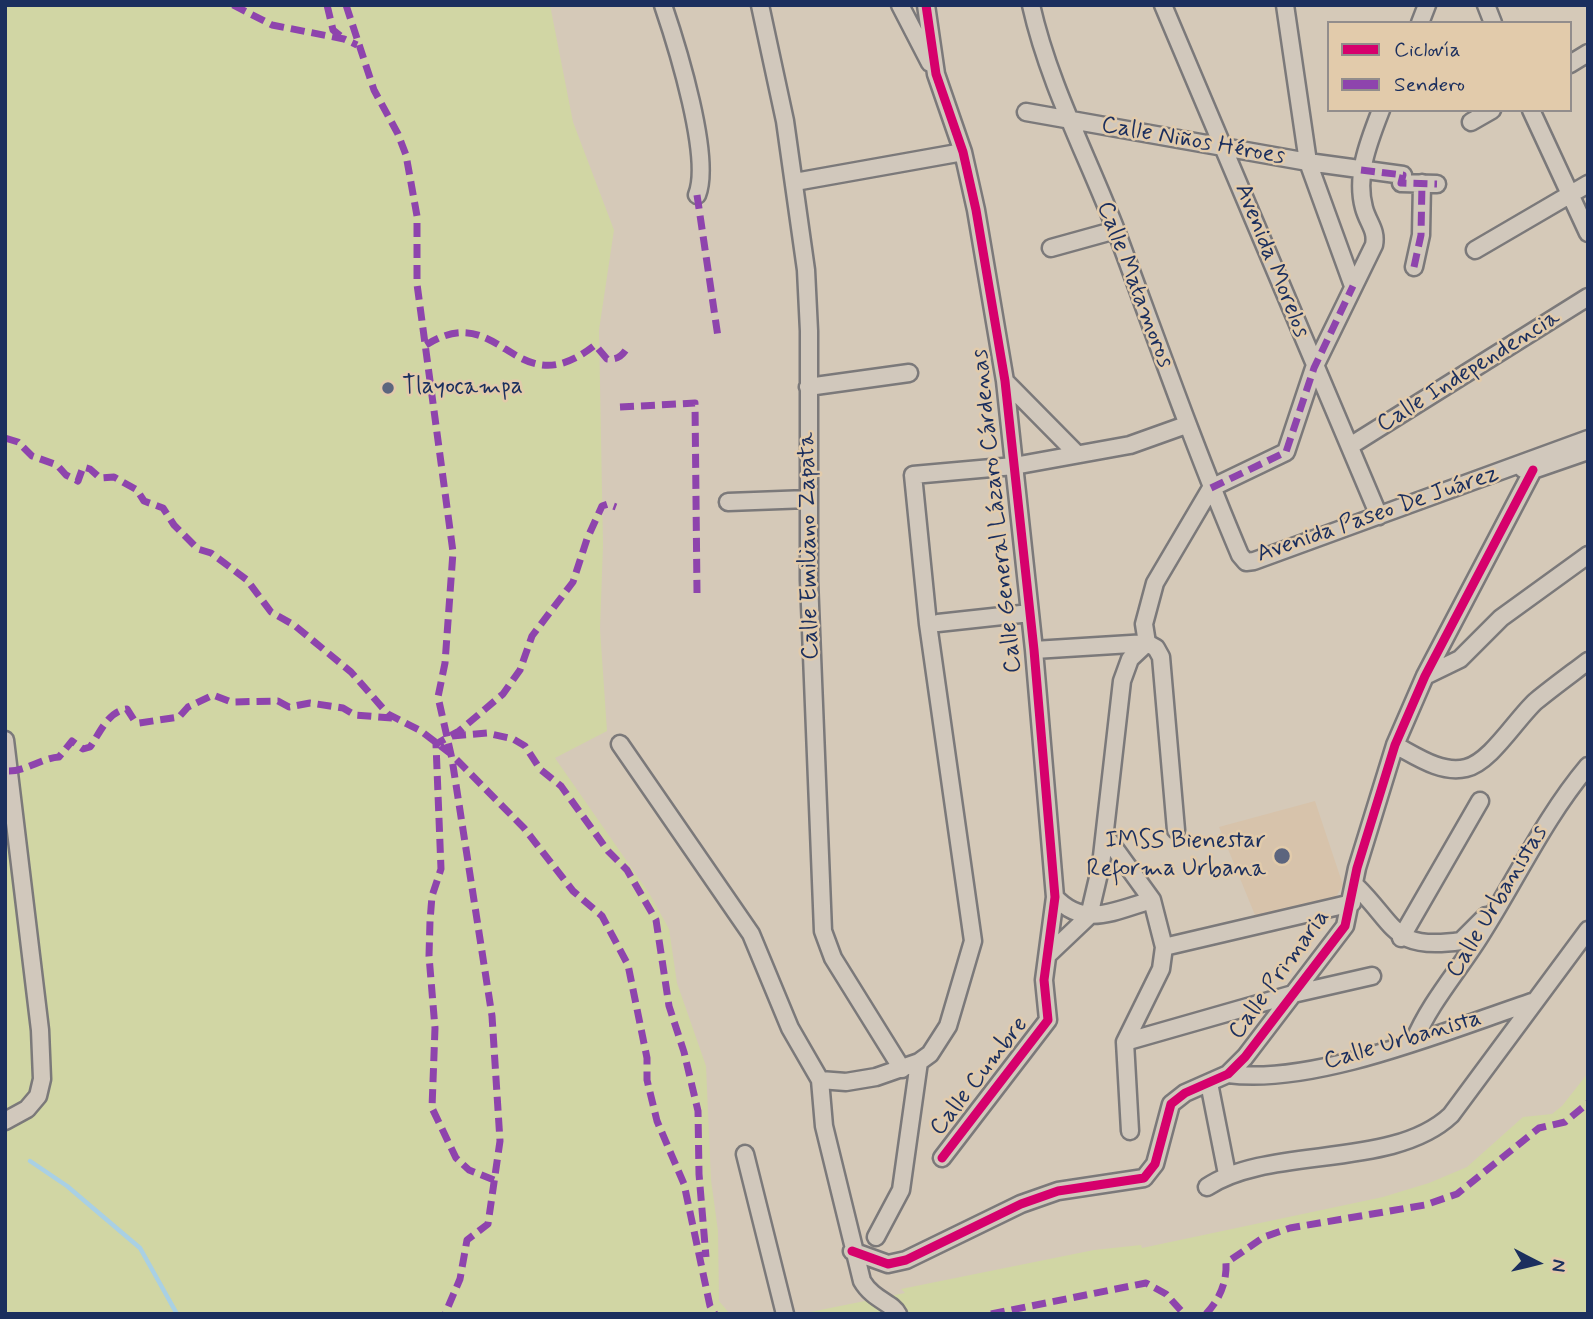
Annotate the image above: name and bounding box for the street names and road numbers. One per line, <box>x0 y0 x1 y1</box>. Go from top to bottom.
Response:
street label: Calle Niños Héroes <box>1099 112 1287 172</box>
street label: Avenida Morelos <box>1227 180 1315 342</box>
street label: Calle Matamoros <box>1089 198 1179 372</box>
street label: Calle Independencia <box>1372 304 1566 440</box>
street label: Calle General Lázaro Cárdenas <box>967 347 1029 675</box>
street label: Calle Emiliano Zapata <box>794 432 826 660</box>
street label: Avenida Paseo De Juárez <box>1253 460 1503 570</box>
street label: Calle Urbanistas <box>1441 820 1555 984</box>
street label: Calle Primaria <box>1223 904 1337 1046</box>
street label: Calle Urbanista <box>1321 1005 1485 1077</box>
street label: Calle Cumbre <box>925 1012 1035 1142</box>

